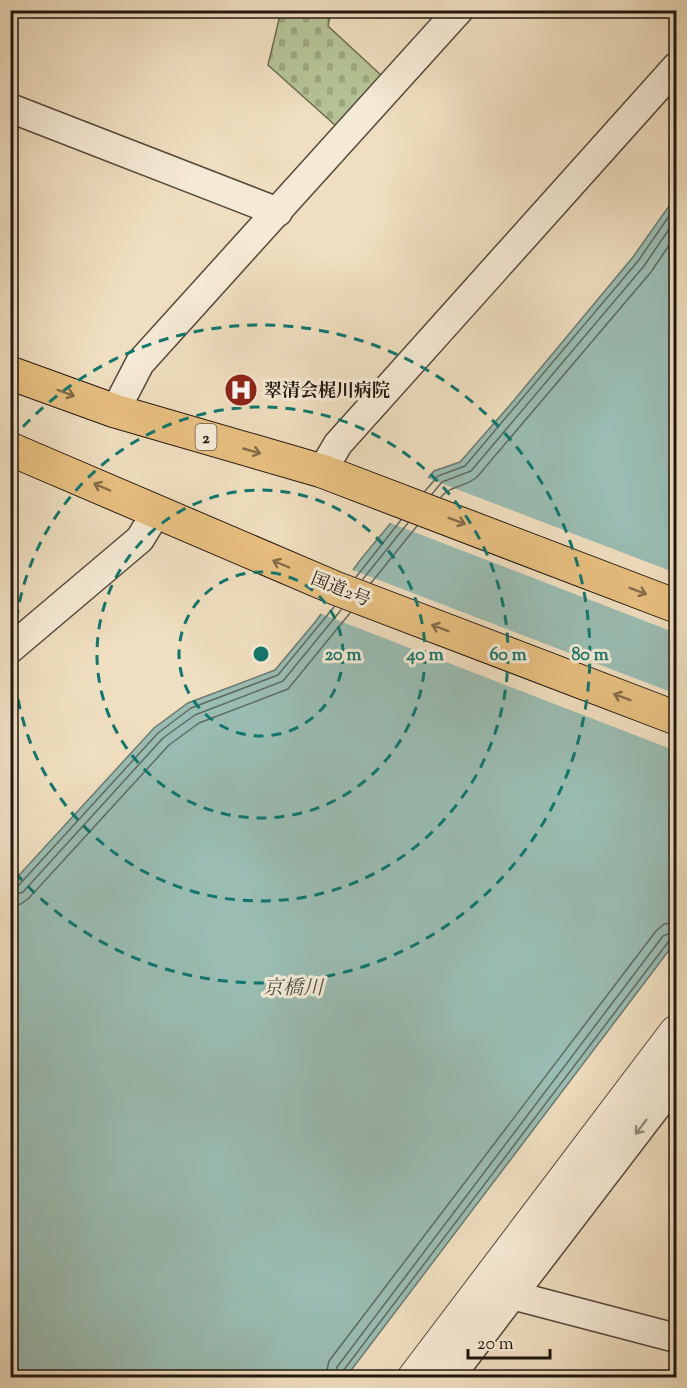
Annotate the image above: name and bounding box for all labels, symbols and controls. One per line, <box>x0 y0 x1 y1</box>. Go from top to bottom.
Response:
hospital icon: 翠清会梶川病院 <box>223 372 259 408</box>
place label: 翠清会梶川病院 <box>264 379 390 405</box>
one-way arrow <box>56 389 74 400</box>
road number: 2 <box>196 424 216 450</box>
one-way arrow <box>242 446 261 457</box>
one-way arrow <box>93 481 111 493</box>
one-way arrow <box>447 516 465 527</box>
one-way arrow <box>272 558 290 569</box>
street label: 国道2号 <box>306 567 374 615</box>
one-way arrow <box>629 586 647 597</box>
one-way arrow <box>431 621 449 632</box>
text: 20 m <box>325 643 361 669</box>
text: 40 m <box>405 643 444 669</box>
text: 60 m <box>489 643 527 669</box>
text: 80 m <box>571 643 609 669</box>
centre of rings <box>251 644 271 664</box>
one-way arrow <box>613 691 632 702</box>
water label: 京橋川 <box>263 975 325 1004</box>
one-way arrow <box>634 1119 647 1135</box>
scale bar <box>468 1322 550 1360</box>
text: 20 m <box>477 1332 514 1358</box>

